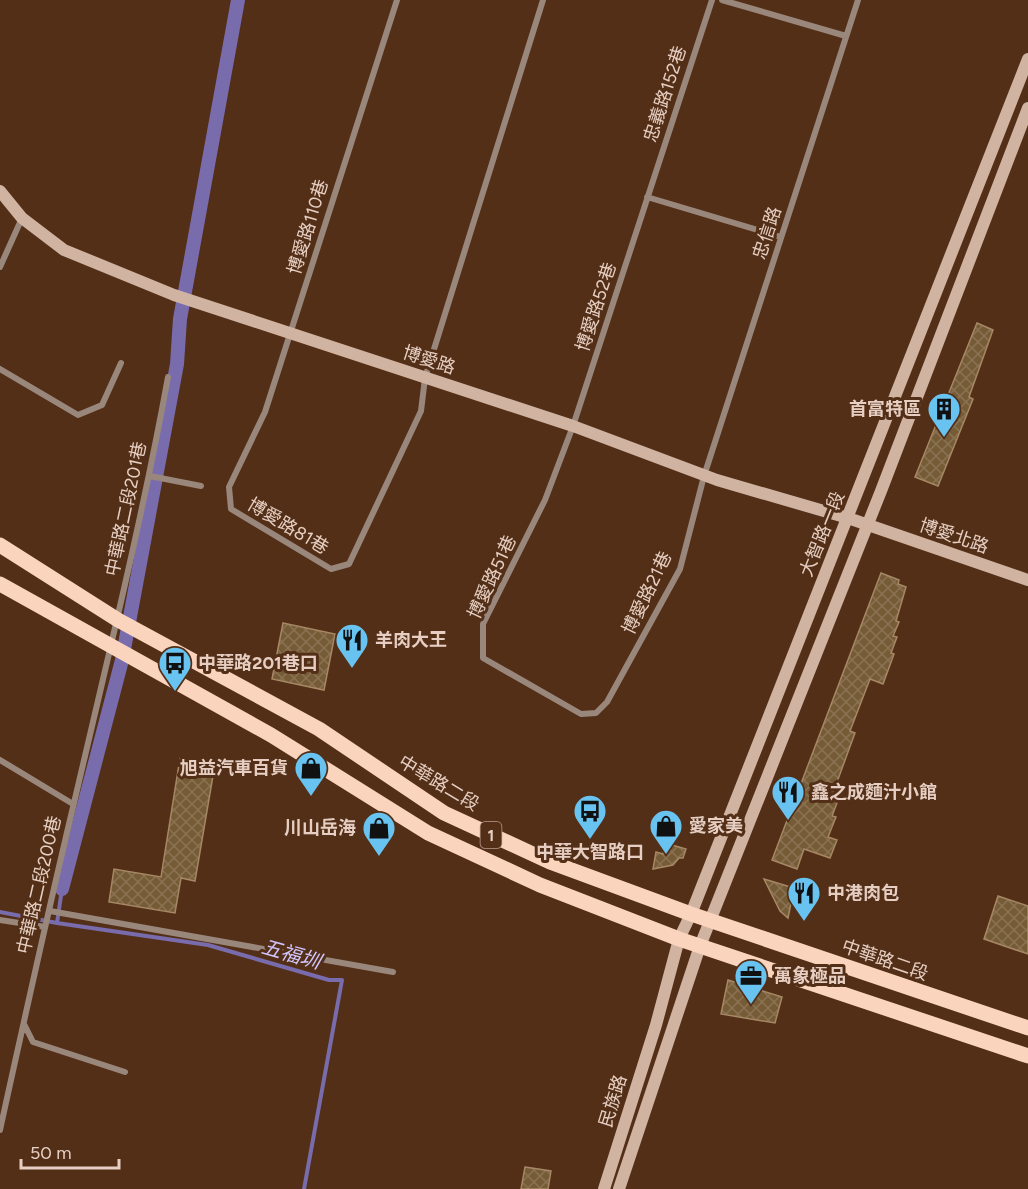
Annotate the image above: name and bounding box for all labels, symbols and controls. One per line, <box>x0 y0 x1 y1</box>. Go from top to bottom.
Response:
street label: 忠義路152巷 <box>639 43 691 145</box>
street label: 博愛路110巷 <box>283 177 333 277</box>
street label: 忠信路 <box>748 204 786 262</box>
street label: 博愛路52巷 <box>571 260 621 354</box>
street label: 博愛路 <box>400 341 458 379</box>
building icon: 首富特區 <box>926 391 962 438</box>
place label: 首富特區 <box>849 398 921 420</box>
street label: 中華路二段201巷 <box>101 440 151 578</box>
street label: 大智路一段 <box>795 488 849 580</box>
street label: 博愛路81巷 <box>244 493 332 559</box>
street label: 博愛北路 <box>916 514 992 558</box>
street label: 博愛路51巷 <box>463 532 521 622</box>
street label: 博愛路21巷 <box>617 548 677 638</box>
restaurant icon: 羊肉大王 <box>334 622 370 669</box>
place label: 羊肉大王 <box>375 629 447 651</box>
bus stop icon: 中華路201巷口 <box>157 645 193 692</box>
place label: 中華路201巷口 <box>198 652 318 674</box>
shop icon: 旭益汽車百貨 <box>293 750 329 797</box>
street label: 中華路二段 <box>395 750 483 816</box>
place label: 旭益汽車百貨 <box>180 757 288 779</box>
restaurant icon: 鑫之成麵汁小館 <box>770 774 806 821</box>
place label: 鑫之成麵汁小館 <box>811 781 937 803</box>
bus stop icon: 中華大智路口 <box>572 793 608 840</box>
shop icon: 愛家美 <box>648 808 684 855</box>
shop icon: 川山岳海 <box>361 810 397 857</box>
street label: 中華路二段200巷 <box>12 814 66 956</box>
place label: 愛家美 <box>689 815 743 837</box>
place label: 川山岳海 <box>284 817 356 839</box>
road number: 1 <box>480 822 502 848</box>
place label: 中華大智路口 <box>536 841 644 863</box>
restaurant icon: 中港肉包 <box>786 875 822 922</box>
place label: 中港肉包 <box>827 882 899 904</box>
water label: 五福圳 <box>259 934 326 975</box>
street label: 中華路二段 <box>839 935 931 985</box>
office icon: 萬象極品 <box>733 958 769 1005</box>
place label: 萬象極品 <box>774 965 846 987</box>
street label: 民族路 <box>595 1072 631 1130</box>
scale bar <box>21 1132 118 1170</box>
text: 50 m <box>30 1142 72 1164</box>

